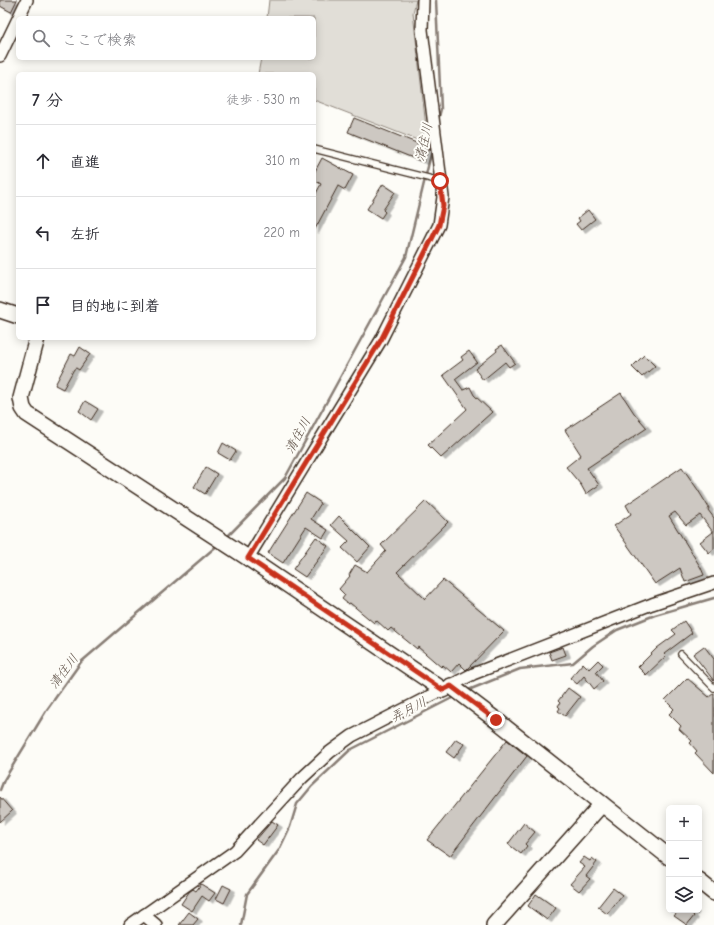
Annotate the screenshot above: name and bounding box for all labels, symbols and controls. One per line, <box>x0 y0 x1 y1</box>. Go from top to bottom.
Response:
search box <box>16 16 316 60</box>
icon: search <box>30 27 52 49</box>
text: ここで検索 <box>62 31 137 49</box>
text: 7 分 <box>32 91 63 110</box>
text: 徒歩 · 530 m <box>226 92 300 107</box>
water label: 清住川 <box>412 121 435 163</box>
icon: ahead <box>32 150 54 172</box>
text: 直進 <box>70 153 100 171</box>
text: 310 m <box>265 153 300 168</box>
route start <box>431 172 449 190</box>
icon: left <box>32 222 54 244</box>
text: 左折 <box>70 225 100 243</box>
text: 220 m <box>263 225 300 240</box>
icon: arrive <box>32 294 54 316</box>
text: 目的地に到着 <box>70 297 160 315</box>
water label: 清住川 <box>281 415 313 456</box>
water label: 清住川 <box>46 651 81 691</box>
water label: 弄月川 <box>387 694 429 725</box>
route end <box>487 711 505 729</box>
map controls <box>666 805 702 913</box>
button: + <box>666 805 702 841</box>
button: − <box>666 841 702 877</box>
button: layers <box>666 877 702 913</box>

